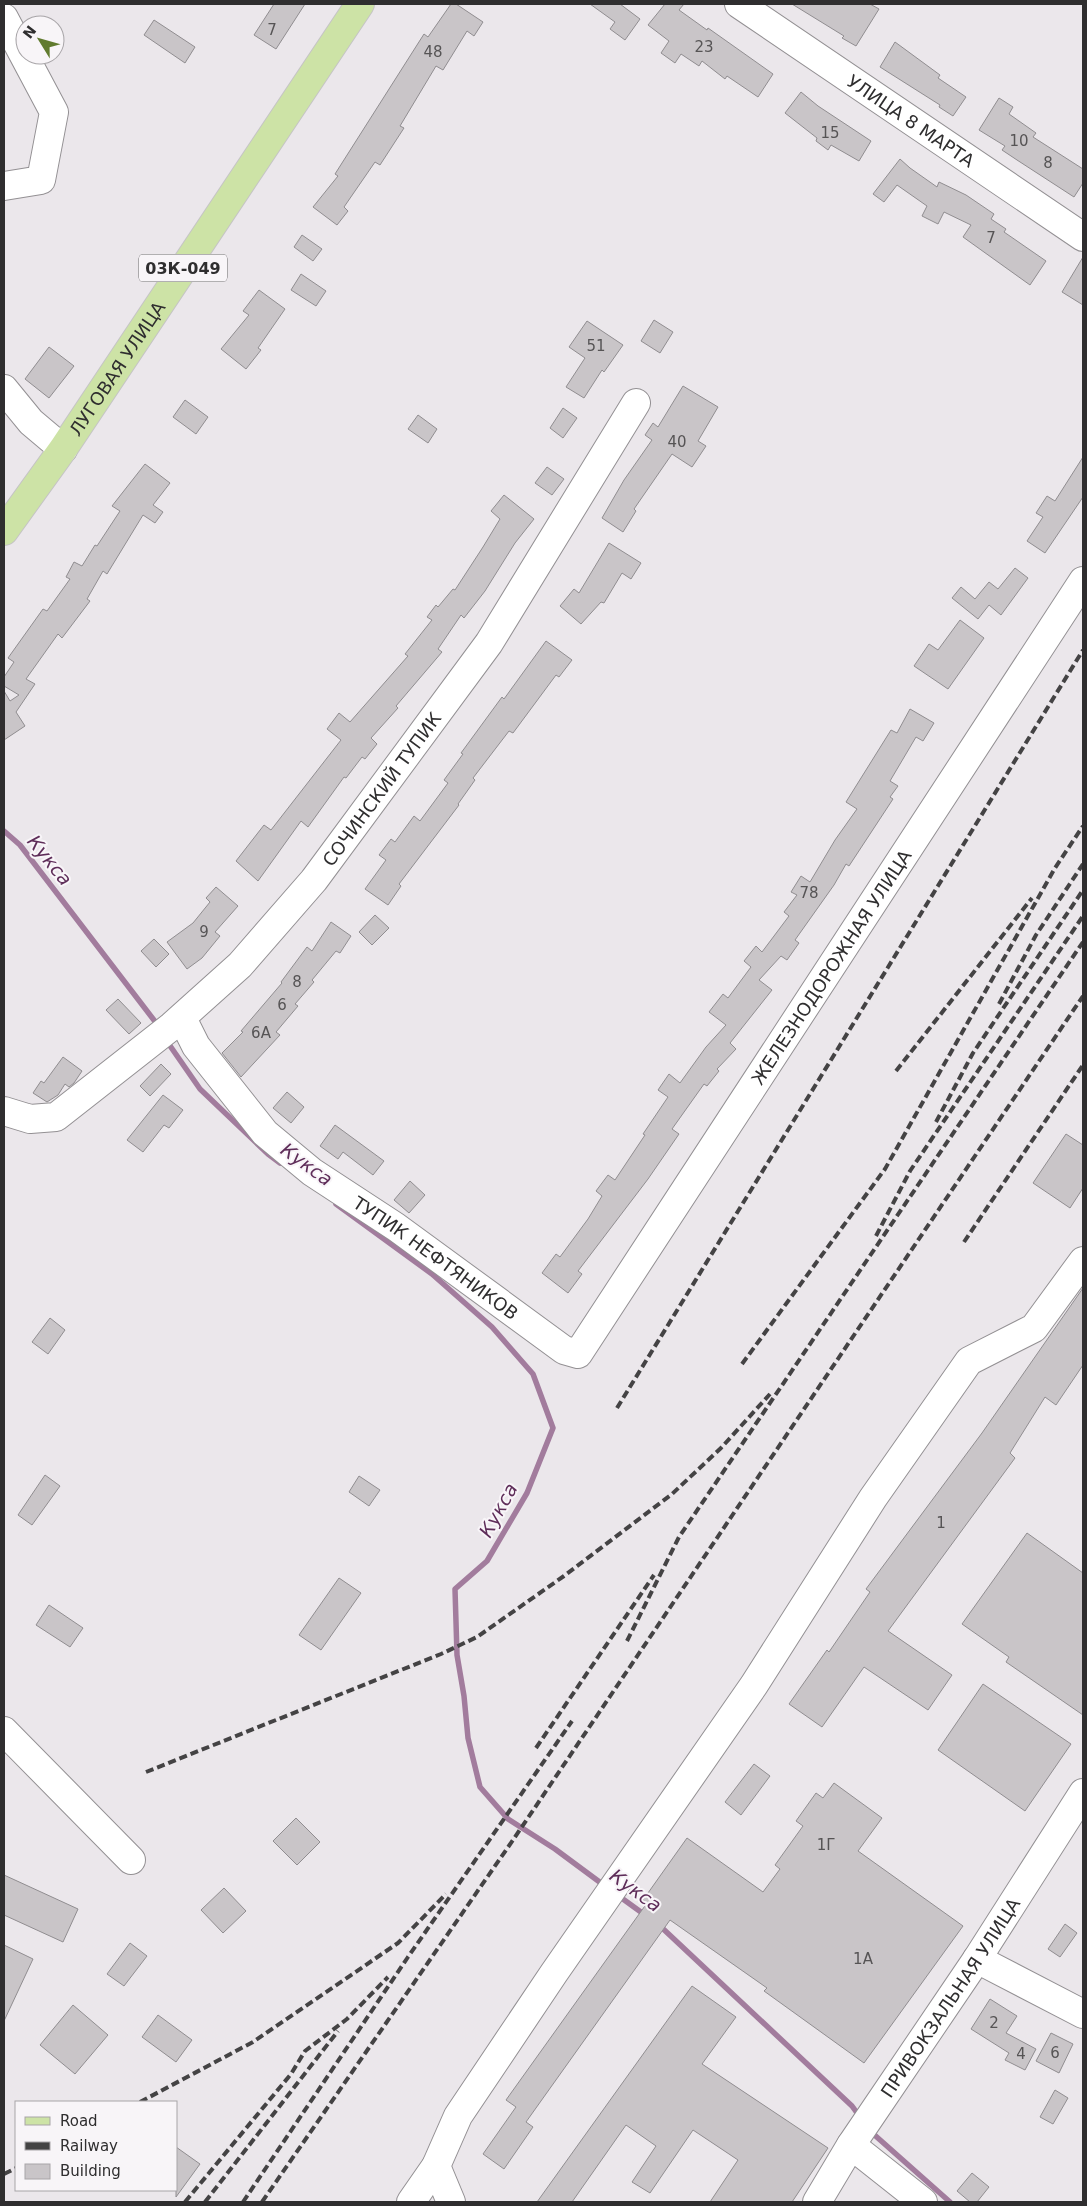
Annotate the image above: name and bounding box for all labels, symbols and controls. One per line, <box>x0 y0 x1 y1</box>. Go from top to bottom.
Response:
north arrow <box>15 15 65 65</box>
house number: 7 <box>267 21 277 39</box>
text: N <box>20 23 40 42</box>
house number: 23 <box>694 38 714 56</box>
house number: 48 <box>423 43 443 61</box>
street label: УЛИЦА 8 МАРТА <box>844 70 979 172</box>
house number: 15 <box>820 124 840 142</box>
house number: 10 <box>1009 132 1029 150</box>
house number: 8 <box>1043 154 1053 172</box>
house number: 7 <box>986 229 996 247</box>
road number: 03К-049 <box>139 254 227 282</box>
street label: ЛУГОВАЯ УЛИЦА <box>65 297 169 439</box>
house number: 51 <box>586 337 606 355</box>
house number: 40 <box>667 433 687 451</box>
street label: СОЧИНСКИЙ ТУПИК <box>318 708 445 870</box>
water label: Кукса <box>23 830 77 890</box>
street label: ЖЕЛЕЗНОДОРОЖНАЯ УЛИЦА <box>747 845 916 1088</box>
house number: 78 <box>799 884 819 902</box>
house number: 9 <box>199 923 209 941</box>
house number: 8 <box>292 973 302 991</box>
house number: 6 <box>277 996 287 1014</box>
house number: 6А <box>251 1024 272 1042</box>
water label: Кукса <box>277 1138 337 1190</box>
street label: ТУПИК НЕФТЯНИКОВ <box>349 1191 522 1324</box>
water label: Кукса <box>474 1479 522 1541</box>
house number: 1 <box>936 1514 946 1532</box>
house number: 1Г <box>817 1836 835 1854</box>
water label: Кукса <box>606 1864 666 1916</box>
street label: ПРИВОКЗАЛЬНАЯ УЛИЦА <box>876 1893 1024 2101</box>
house number: 1А <box>853 1950 874 1968</box>
house number: 2 <box>989 2014 999 2032</box>
house number: 6 <box>1050 2044 1060 2062</box>
house number: 4 <box>1016 2045 1026 2063</box>
legend <box>15 2101 178 2191</box>
text: Road <box>60 2112 98 2130</box>
text: Railway <box>60 2137 118 2155</box>
text: Building <box>60 2162 121 2180</box>

